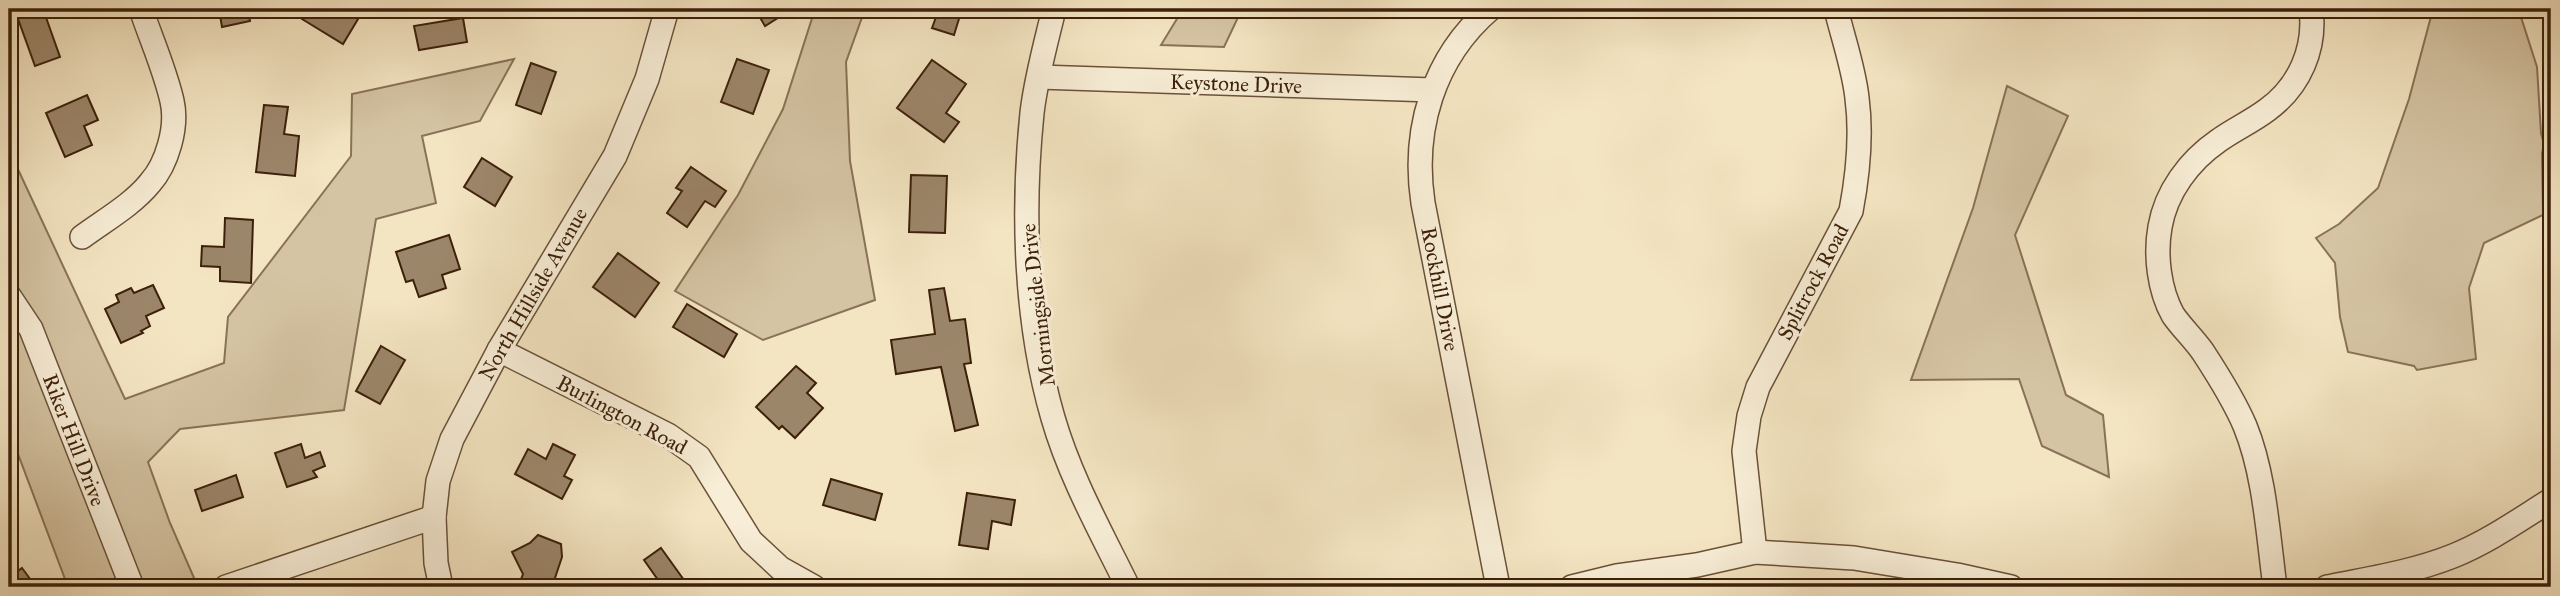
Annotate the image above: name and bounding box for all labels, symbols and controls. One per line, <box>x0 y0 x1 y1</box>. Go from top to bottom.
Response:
street label: Keystone Drive <box>1170 69 1303 99</box>
street label: North Hillside Avenue <box>473 203 593 385</box>
street label: Splitrock Road <box>1772 219 1855 344</box>
street label: Morningside Drive <box>1015 222 1061 388</box>
street label: Rockhill Drive <box>1415 225 1465 353</box>
street label: Riker Hill Drive <box>37 370 111 510</box>
street label: Burlington Road <box>552 370 692 461</box>

